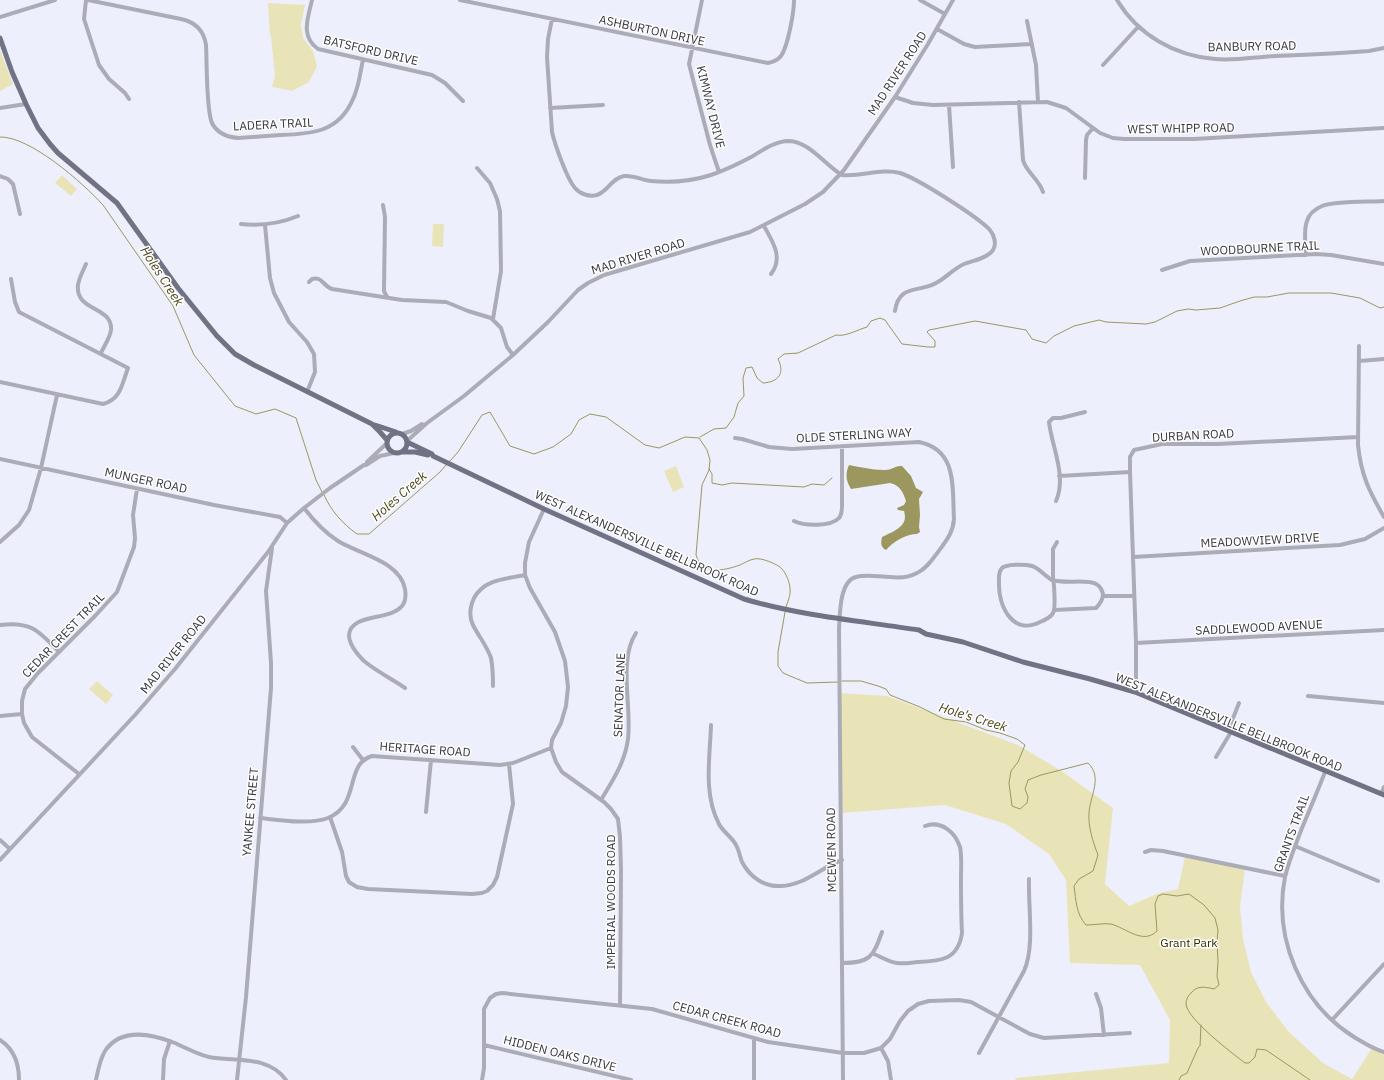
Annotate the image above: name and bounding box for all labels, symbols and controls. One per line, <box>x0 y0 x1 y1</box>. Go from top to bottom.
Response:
street label: ASHBURTON DRIVE <box>598 11 706 49</box>
street label: MAD RIVER ROAD <box>864 28 930 118</box>
street label: BATSFORD DRIVE <box>322 32 420 68</box>
street label: BANBURY ROAD <box>1208 38 1296 54</box>
street label: KIMWAY DRIVE <box>693 64 729 150</box>
street label: LADERA TRAIL <box>233 114 313 134</box>
street label: WEST WHIPP ROAD <box>1127 120 1235 136</box>
street label: MAD RIVER ROAD <box>589 235 687 277</box>
street label: WOODBOURNE TRAIL <box>1200 237 1320 259</box>
water label: Holes Creek <box>136 243 188 309</box>
street label: OLDE STERLING WAY <box>796 424 912 446</box>
street label: DURBAN ROAD <box>1152 425 1234 445</box>
street label: MUNGER ROAD <box>103 464 189 496</box>
water label: Holes Creek <box>368 467 430 525</box>
street label: WEST ALEXANDERSVILLE BELLBROOK ROAD <box>533 487 761 599</box>
street label: MEADOWVIEW DRIVE <box>1200 529 1320 551</box>
street label: CEDAR CREST TRAIL <box>19 589 107 681</box>
street label: MAD RIVER ROAD <box>137 611 209 697</box>
street label: SADDLEWOOD AVENUE <box>1195 616 1323 638</box>
street label: SENATOR LANE <box>610 653 628 737</box>
street label: WEST ALEXANDERSVILLE BELLBROOK ROAD <box>1113 669 1345 775</box>
water label: Hole's Creek <box>937 699 1009 736</box>
street label: HERITAGE ROAD <box>379 738 471 760</box>
street label: YANKEE STREET <box>239 767 261 857</box>
street label: GRANTS TRAIL <box>1270 792 1312 874</box>
street label: MCEWEN ROAD <box>823 807 839 893</box>
street label: IMPERIAL WOODS ROAD <box>603 835 618 970</box>
park label: Grant Park <box>1160 935 1218 950</box>
street label: CEDAR CREEK ROAD <box>671 997 783 1041</box>
street label: HIDDEN OAKS DRIVE <box>502 1032 618 1074</box>

